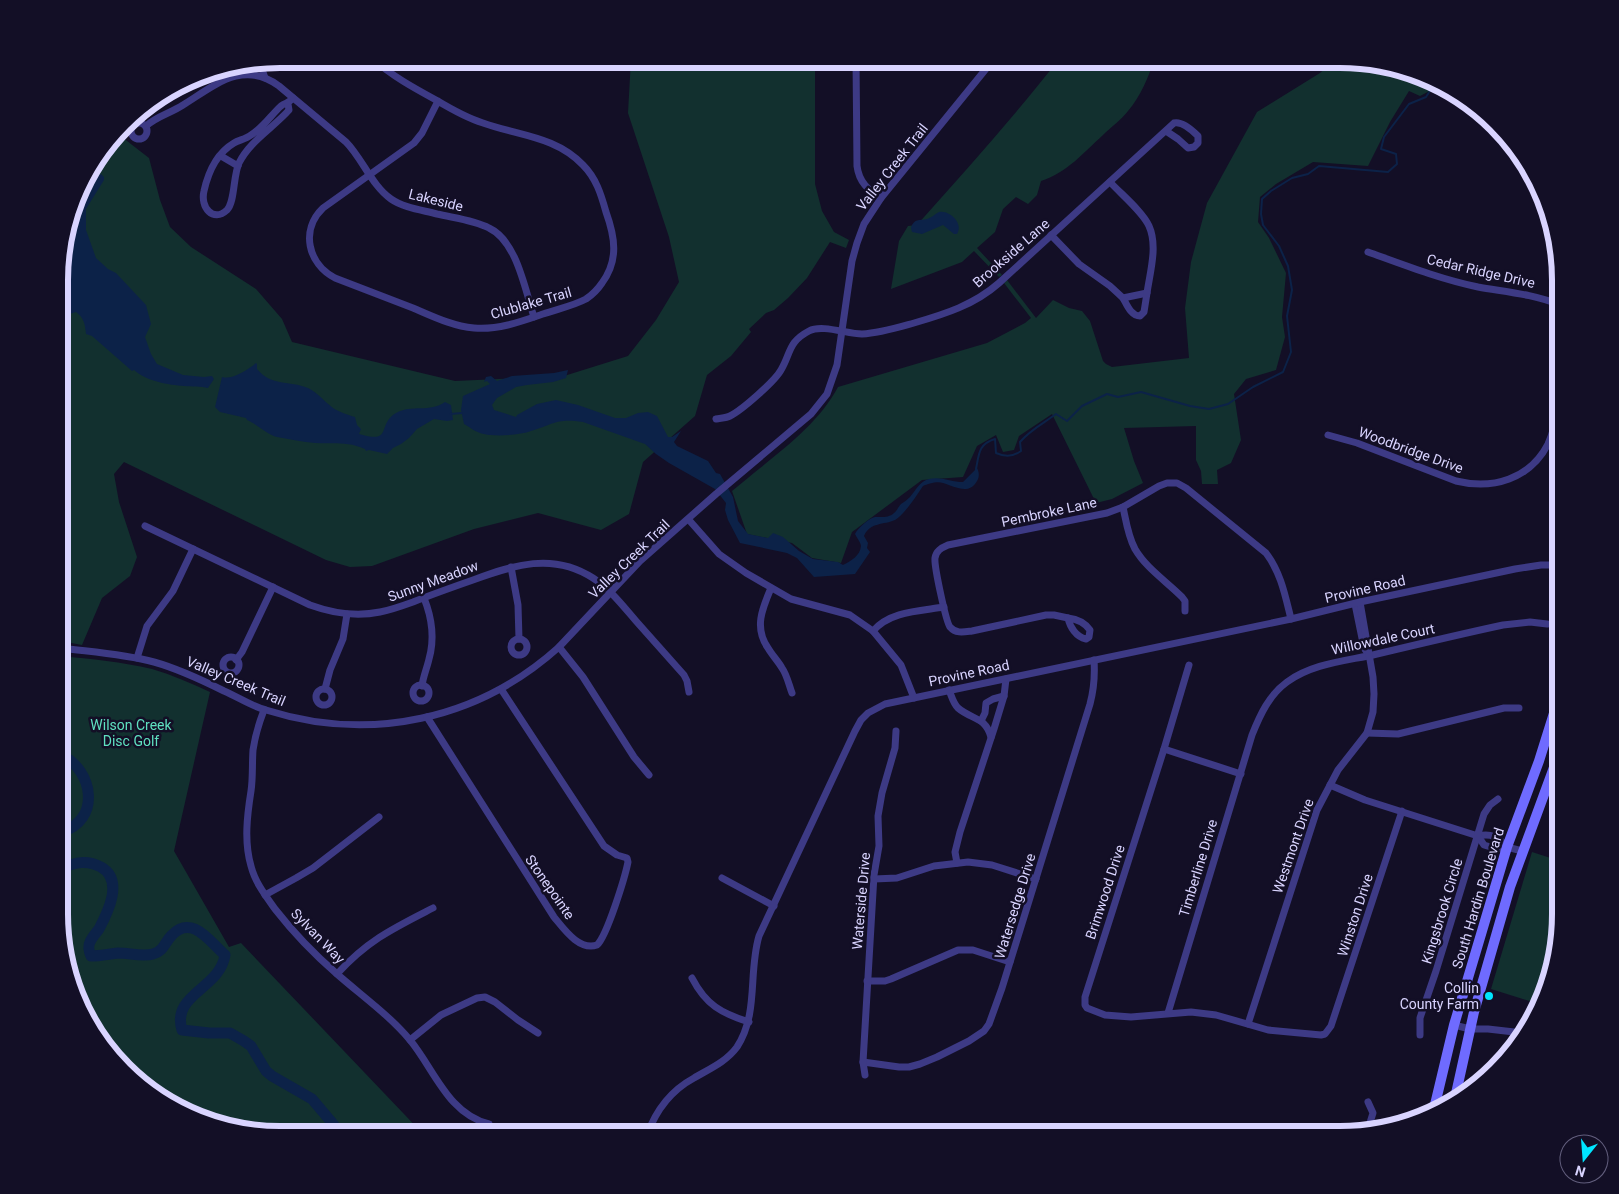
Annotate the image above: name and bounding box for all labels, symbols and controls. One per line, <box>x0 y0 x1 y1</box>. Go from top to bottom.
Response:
street label: Valley Creek Trail <box>853 120 931 214</box>
street label: Lakeside <box>407 186 465 214</box>
street label: Brookside Lane <box>969 215 1053 291</box>
street label: Cedar Ridge Drive <box>1425 251 1537 291</box>
street label: Clublake Trail <box>489 284 573 322</box>
street label: Woodbridge Drive <box>1356 424 1466 476</box>
street label: Pembroke Lane <box>1000 494 1098 530</box>
street label: Valley Creek Trail <box>585 516 673 602</box>
street label: Sunny Meadow <box>386 557 481 605</box>
street label: Provine Road <box>1323 572 1407 606</box>
street label: Willowdale Court <box>1330 620 1437 658</box>
street label: Valley Creek Trail <box>184 653 288 709</box>
street label: Provine Road <box>927 657 1011 689</box>
park label: Wilson Creek Disc Golf <box>90 717 173 749</box>
street label: Westmont Drive <box>1269 797 1317 895</box>
street label: Timberline Drive <box>1176 817 1220 919</box>
street label: South Hardin Boulevard <box>1449 826 1507 970</box>
street label: Brimwood Drive <box>1082 843 1128 941</box>
street label: Watersedge Drive <box>991 851 1039 961</box>
street label: Stonepointe <box>522 852 578 922</box>
street label: Waterside Drive <box>849 852 873 950</box>
street label: Kingsbrook Circle <box>1418 856 1466 966</box>
street label: Winston Drive <box>1334 872 1376 958</box>
street label: Sylvan Way <box>288 905 348 967</box>
place label: Collin County Farm <box>1400 980 1479 1012</box>
marker: Collin County Farm <box>1483 990 1495 1002</box>
north arrow <box>1559 1134 1609 1184</box>
text: N <box>1573 1162 1587 1181</box>

